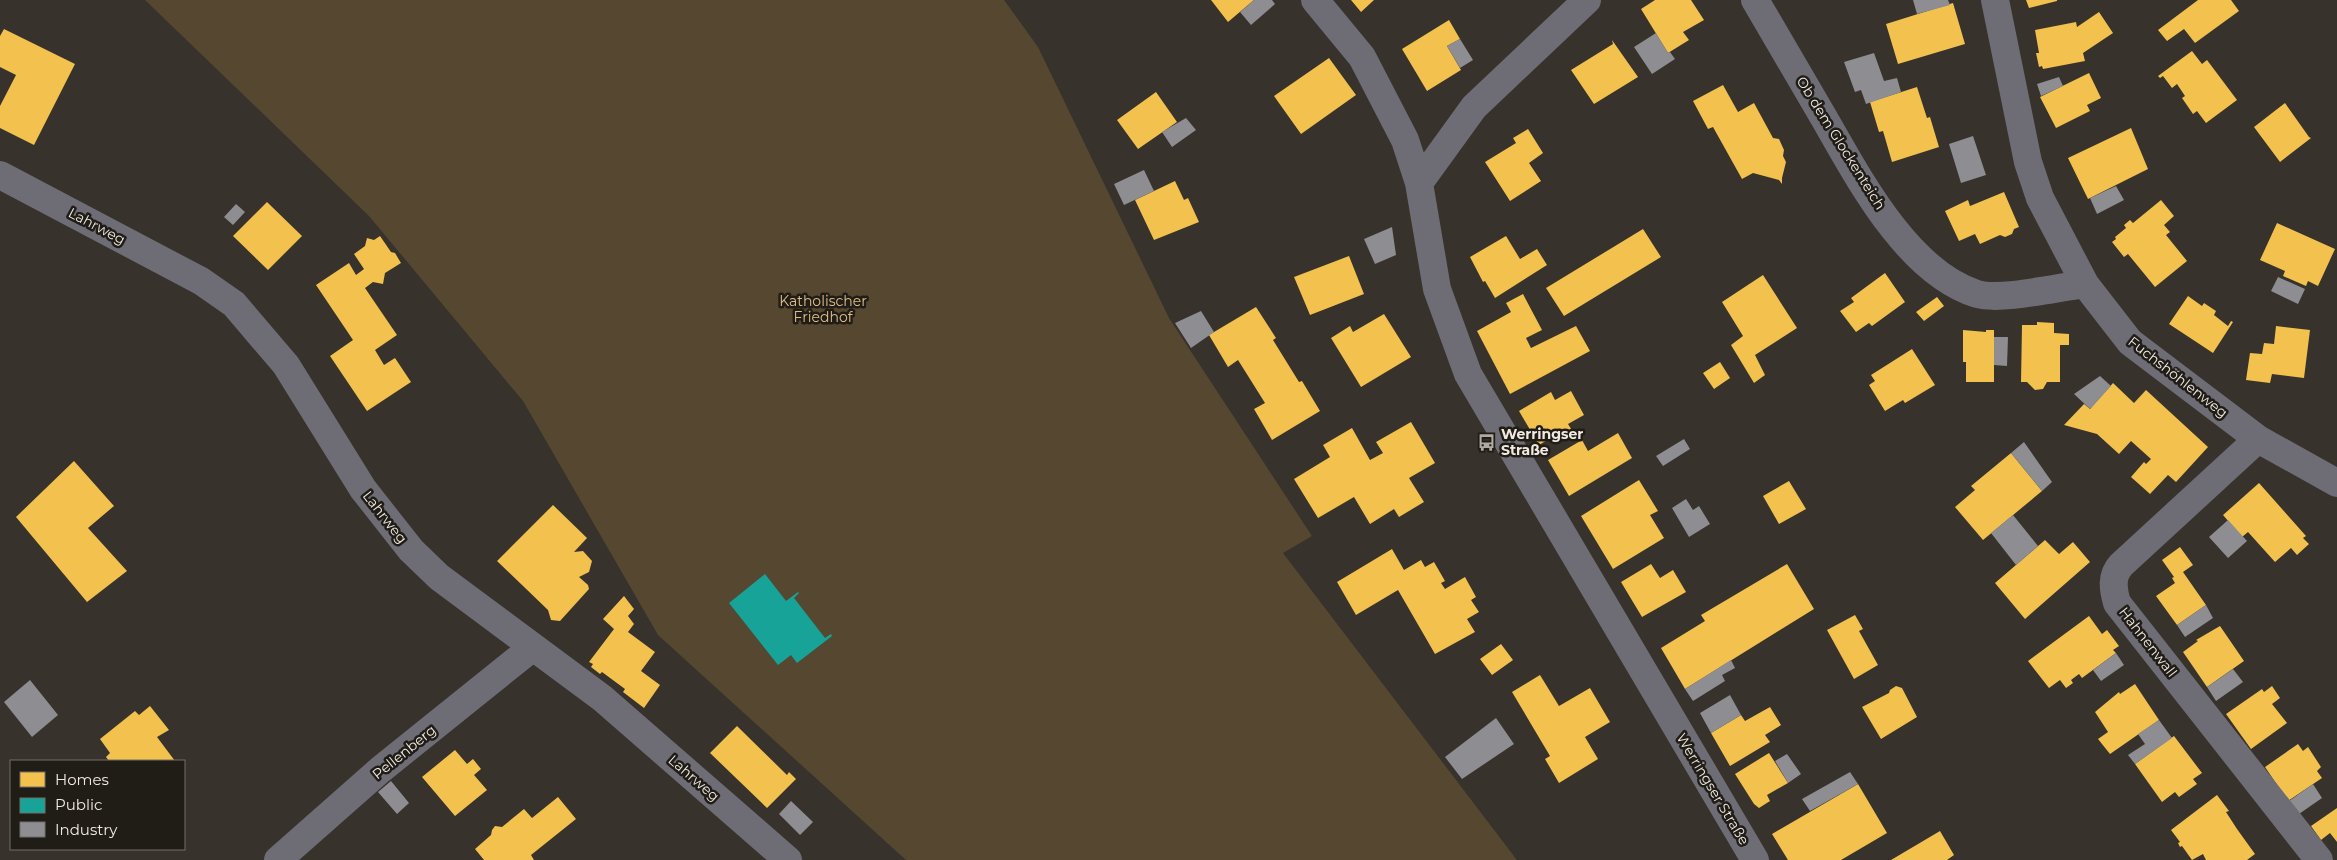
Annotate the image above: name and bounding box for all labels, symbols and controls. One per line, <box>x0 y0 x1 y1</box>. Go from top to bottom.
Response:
street label: Ob dem Glockenteich <box>1793 73 1889 213</box>
street label: Lahrweg <box>65 204 129 248</box>
park label: Katholischer Friedhof <box>779 292 867 326</box>
street label: Fuchshöhlenweg <box>2125 333 2231 421</box>
place label: Werringser Straße <box>1501 425 1583 459</box>
bus stop icon: Werringser Straße <box>1477 432 1497 452</box>
street label: Lahrweg <box>359 487 411 547</box>
street label: Hahnenwall <box>2115 603 2181 681</box>
street label: Pellenberg <box>369 721 439 783</box>
street label: Werringser Straße <box>1673 730 1753 848</box>
street label: Lahrweg <box>665 751 723 805</box>
legend <box>10 760 185 850</box>
text: Homes <box>55 770 109 789</box>
text: Public <box>55 795 103 814</box>
text: Industry <box>55 820 118 839</box>

